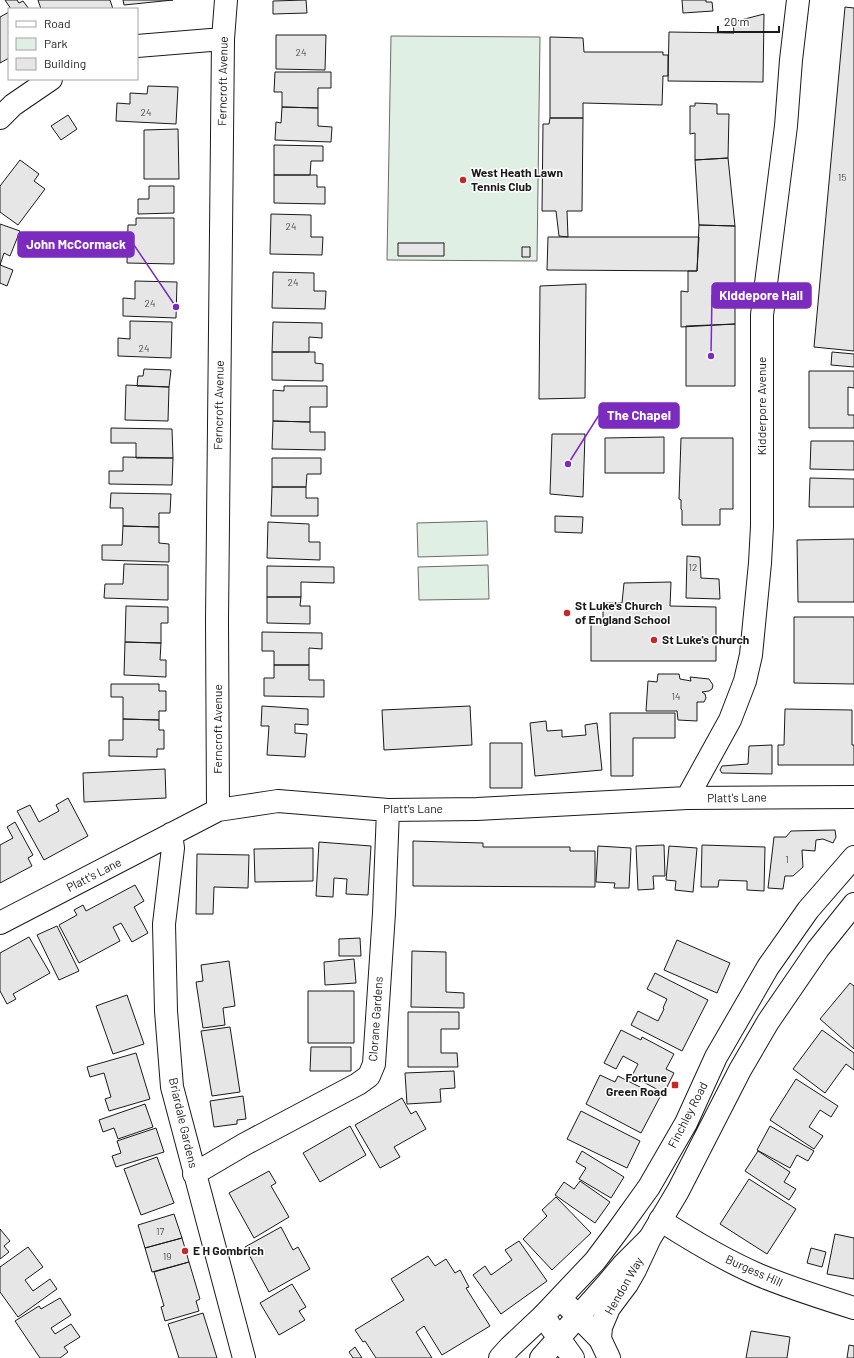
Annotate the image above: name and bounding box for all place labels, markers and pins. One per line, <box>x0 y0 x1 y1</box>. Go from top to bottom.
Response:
place label: West Heath Lawn Tennis Club <box>471 165 563 193</box>
marker: West Heath Lawn Tennis Club <box>458 175 468 185</box>
callout: John McCormack <box>18 232 134 257</box>
callout: Kiddepore Hall <box>712 283 811 308</box>
callout: The Chapel <box>599 403 679 428</box>
place label: St Luke's Church of England School <box>575 598 670 626</box>
marker: St Luke's Church of England School <box>562 608 572 618</box>
place label: St Luke's Church <box>662 632 749 646</box>
marker: St Luke's Church <box>649 635 659 645</box>
place label: Fortune Green Road <box>606 1070 667 1098</box>
marker: Fortune Green Road <box>670 1080 680 1090</box>
place label: E H Gombrich <box>193 1243 264 1257</box>
marker: E H Gombrich <box>180 1246 190 1256</box>

